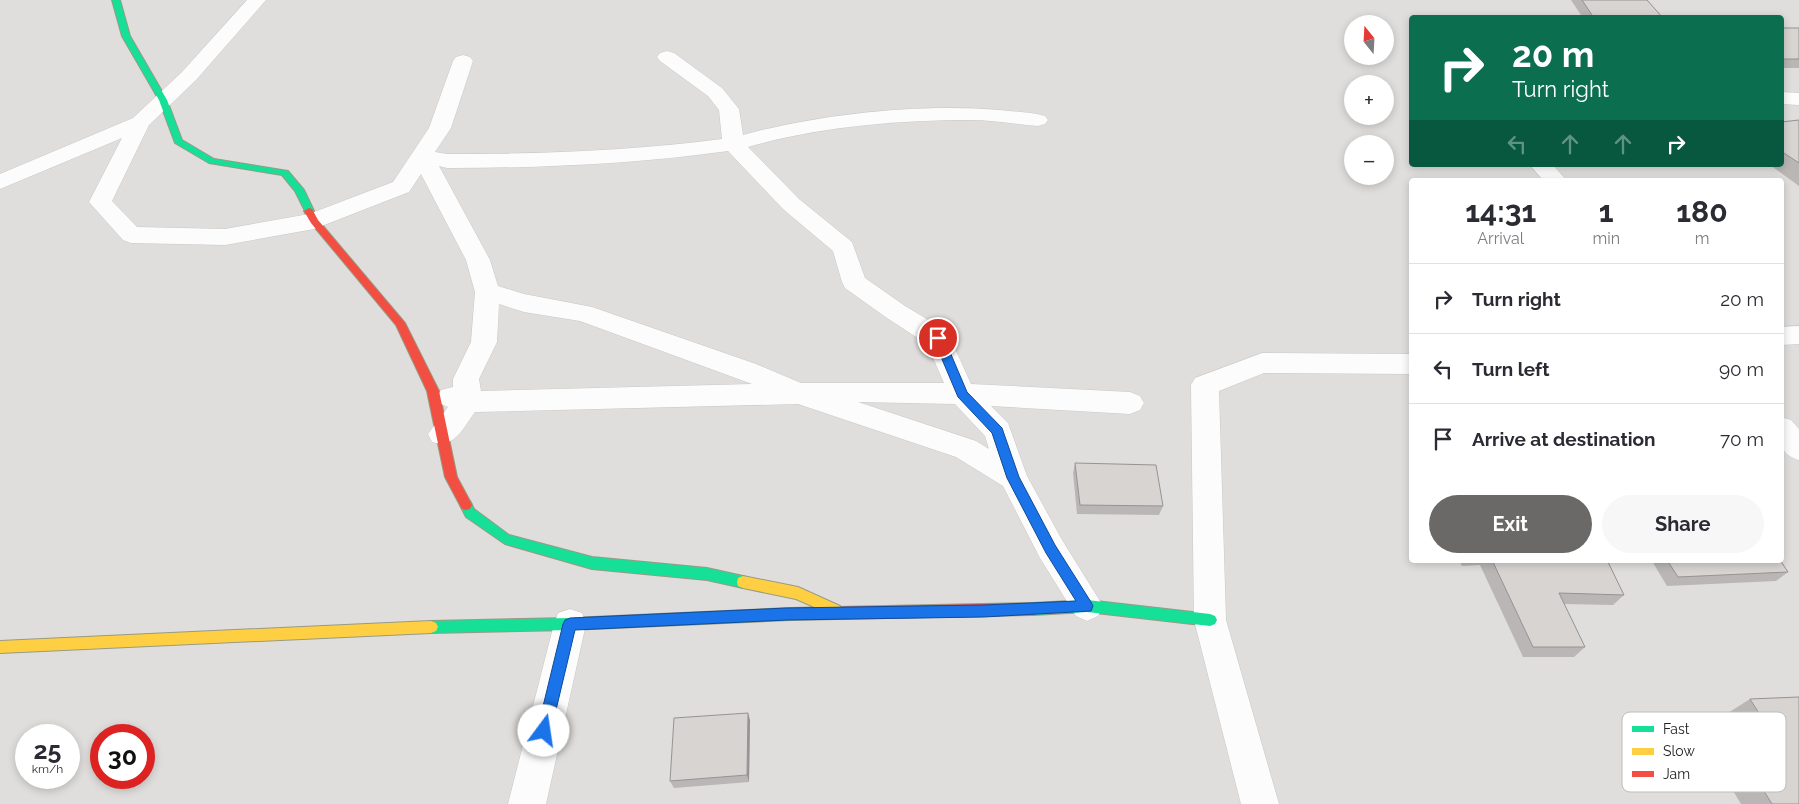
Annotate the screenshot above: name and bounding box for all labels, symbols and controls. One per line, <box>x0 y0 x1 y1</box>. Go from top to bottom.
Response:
north arrow <box>1344 15 1394 65</box>
map controls <box>1344 15 1394 185</box>
text: 20 m <box>1512 34 1594 75</box>
icon: right <box>1429 35 1494 100</box>
button: + <box>1344 75 1394 125</box>
text: Turn right <box>1512 76 1609 102</box>
icon: left <box>1503 130 1531 158</box>
icon: ahead <box>1556 130 1584 158</box>
icon: ahead <box>1609 130 1637 158</box>
icon: right <box>1662 130 1690 158</box>
button: − <box>1344 135 1394 185</box>
text: 14:31 <box>1465 194 1536 229</box>
text: 1 <box>1599 194 1614 229</box>
text: 180 <box>1676 194 1728 229</box>
text: Arrival <box>1477 229 1524 248</box>
text: min <box>1592 229 1620 248</box>
text: m <box>1695 229 1709 248</box>
icon: right <box>1429 285 1457 313</box>
text: Turn right <box>1472 288 1561 310</box>
text: 20 m <box>1720 288 1764 310</box>
pin <box>917 317 959 359</box>
icon: arrive <box>924 324 952 352</box>
icon: left <box>1429 355 1457 383</box>
text: Turn left <box>1472 358 1549 380</box>
text: 90 m <box>1719 358 1764 380</box>
icon: arrive <box>1429 425 1457 453</box>
text: Arrive at destination <box>1472 428 1656 450</box>
text: 70 m <box>1720 428 1764 450</box>
button: Exit <box>1429 495 1592 553</box>
button: Share <box>1602 495 1764 553</box>
position arrow <box>517 704 569 756</box>
legend <box>1622 712 1786 792</box>
text: Fast <box>1663 721 1690 737</box>
speed limit sign: 30 <box>90 724 155 789</box>
text: 25 <box>34 735 61 765</box>
text: Slow <box>1663 743 1695 759</box>
text: km/h <box>32 762 63 776</box>
text: Jam <box>1663 766 1690 782</box>

